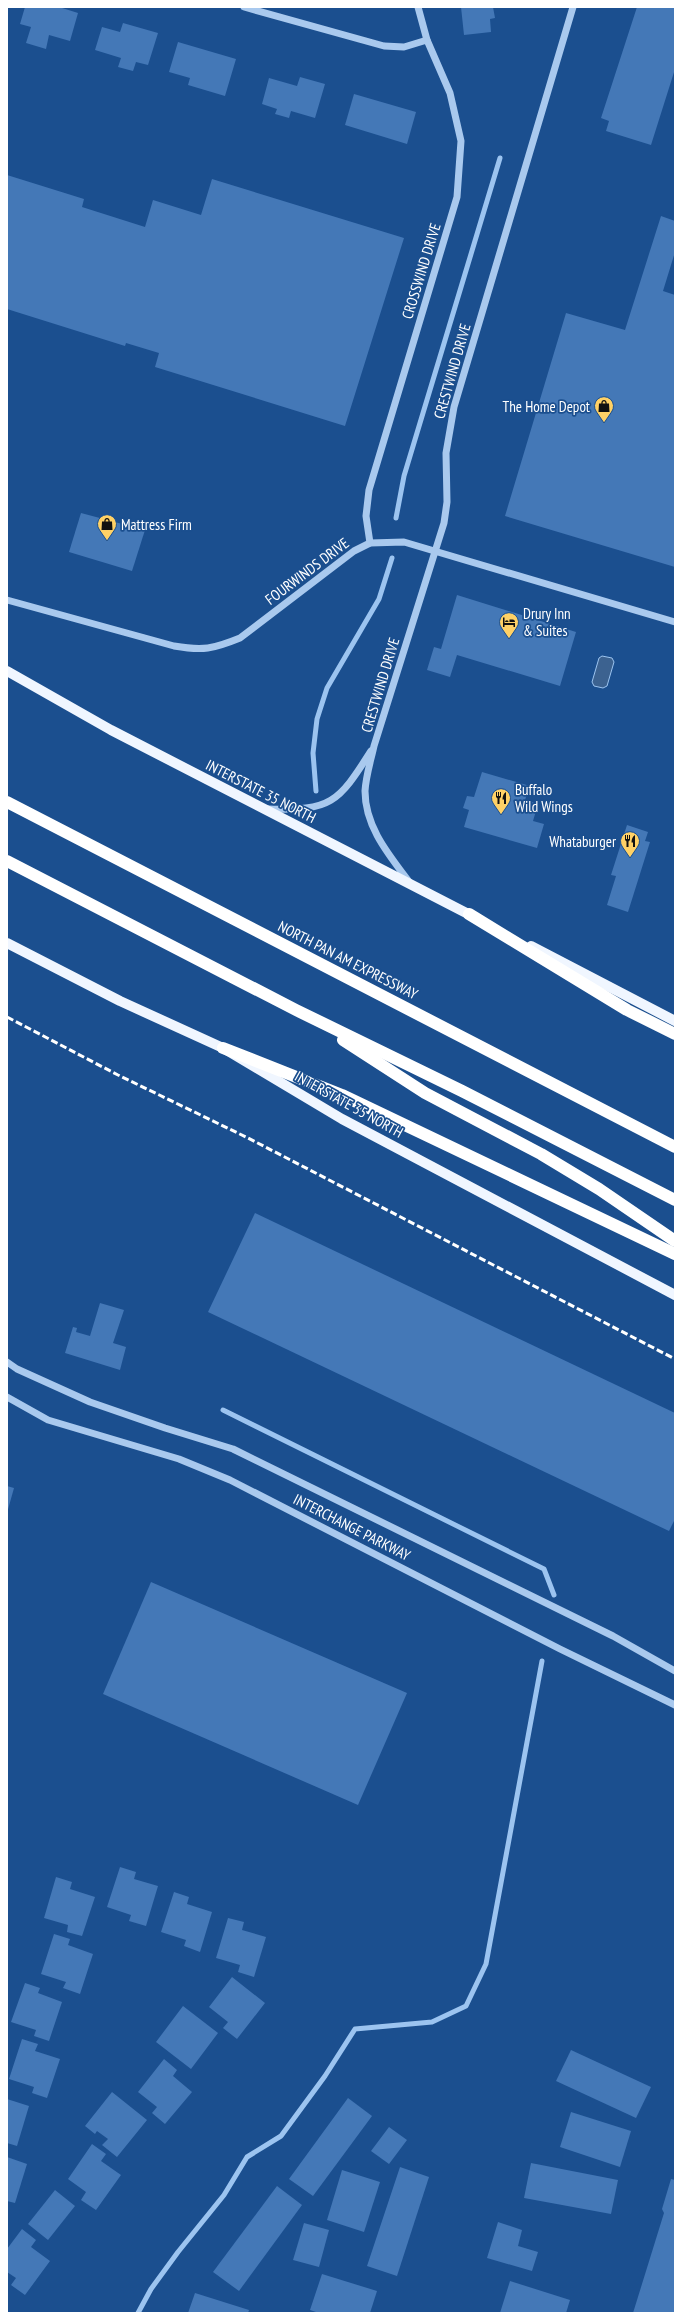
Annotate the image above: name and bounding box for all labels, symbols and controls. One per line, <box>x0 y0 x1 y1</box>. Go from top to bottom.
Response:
street label: CROSSWIND DRIVE <box>397 221 445 321</box>
street label: CRESTWIND DRIVE <box>429 321 475 421</box>
shop icon: The Home Depot <box>593 395 615 423</box>
place label: The Home Depot <box>502 397 590 416</box>
shop icon: Mattress Firm <box>96 513 118 541</box>
place label: Mattress Firm <box>121 515 192 534</box>
street label: FOURWINDS DRIVE <box>261 533 353 609</box>
place label: Drury Inn & Suites <box>523 604 571 640</box>
hotel icon: Drury Inn & Suites <box>498 611 520 639</box>
street label: CRESTWIND DRIVE <box>357 635 403 735</box>
street label: INTERSTATE 35 NORTH <box>203 755 319 827</box>
place label: Buffalo Wild Wings <box>515 780 573 816</box>
restaurant icon: Buffalo Wild Wings <box>490 787 512 815</box>
restaurant icon: Whataburger <box>619 830 641 858</box>
place label: Whataburger <box>549 832 617 851</box>
street label: NORTH PAN AM EXPRESSWAY <box>275 916 421 1004</box>
street label: INTERSTATE 35 NORTH <box>291 1066 407 1142</box>
street label: INTERCHANGE PARKWAY <box>290 1489 414 1565</box>

